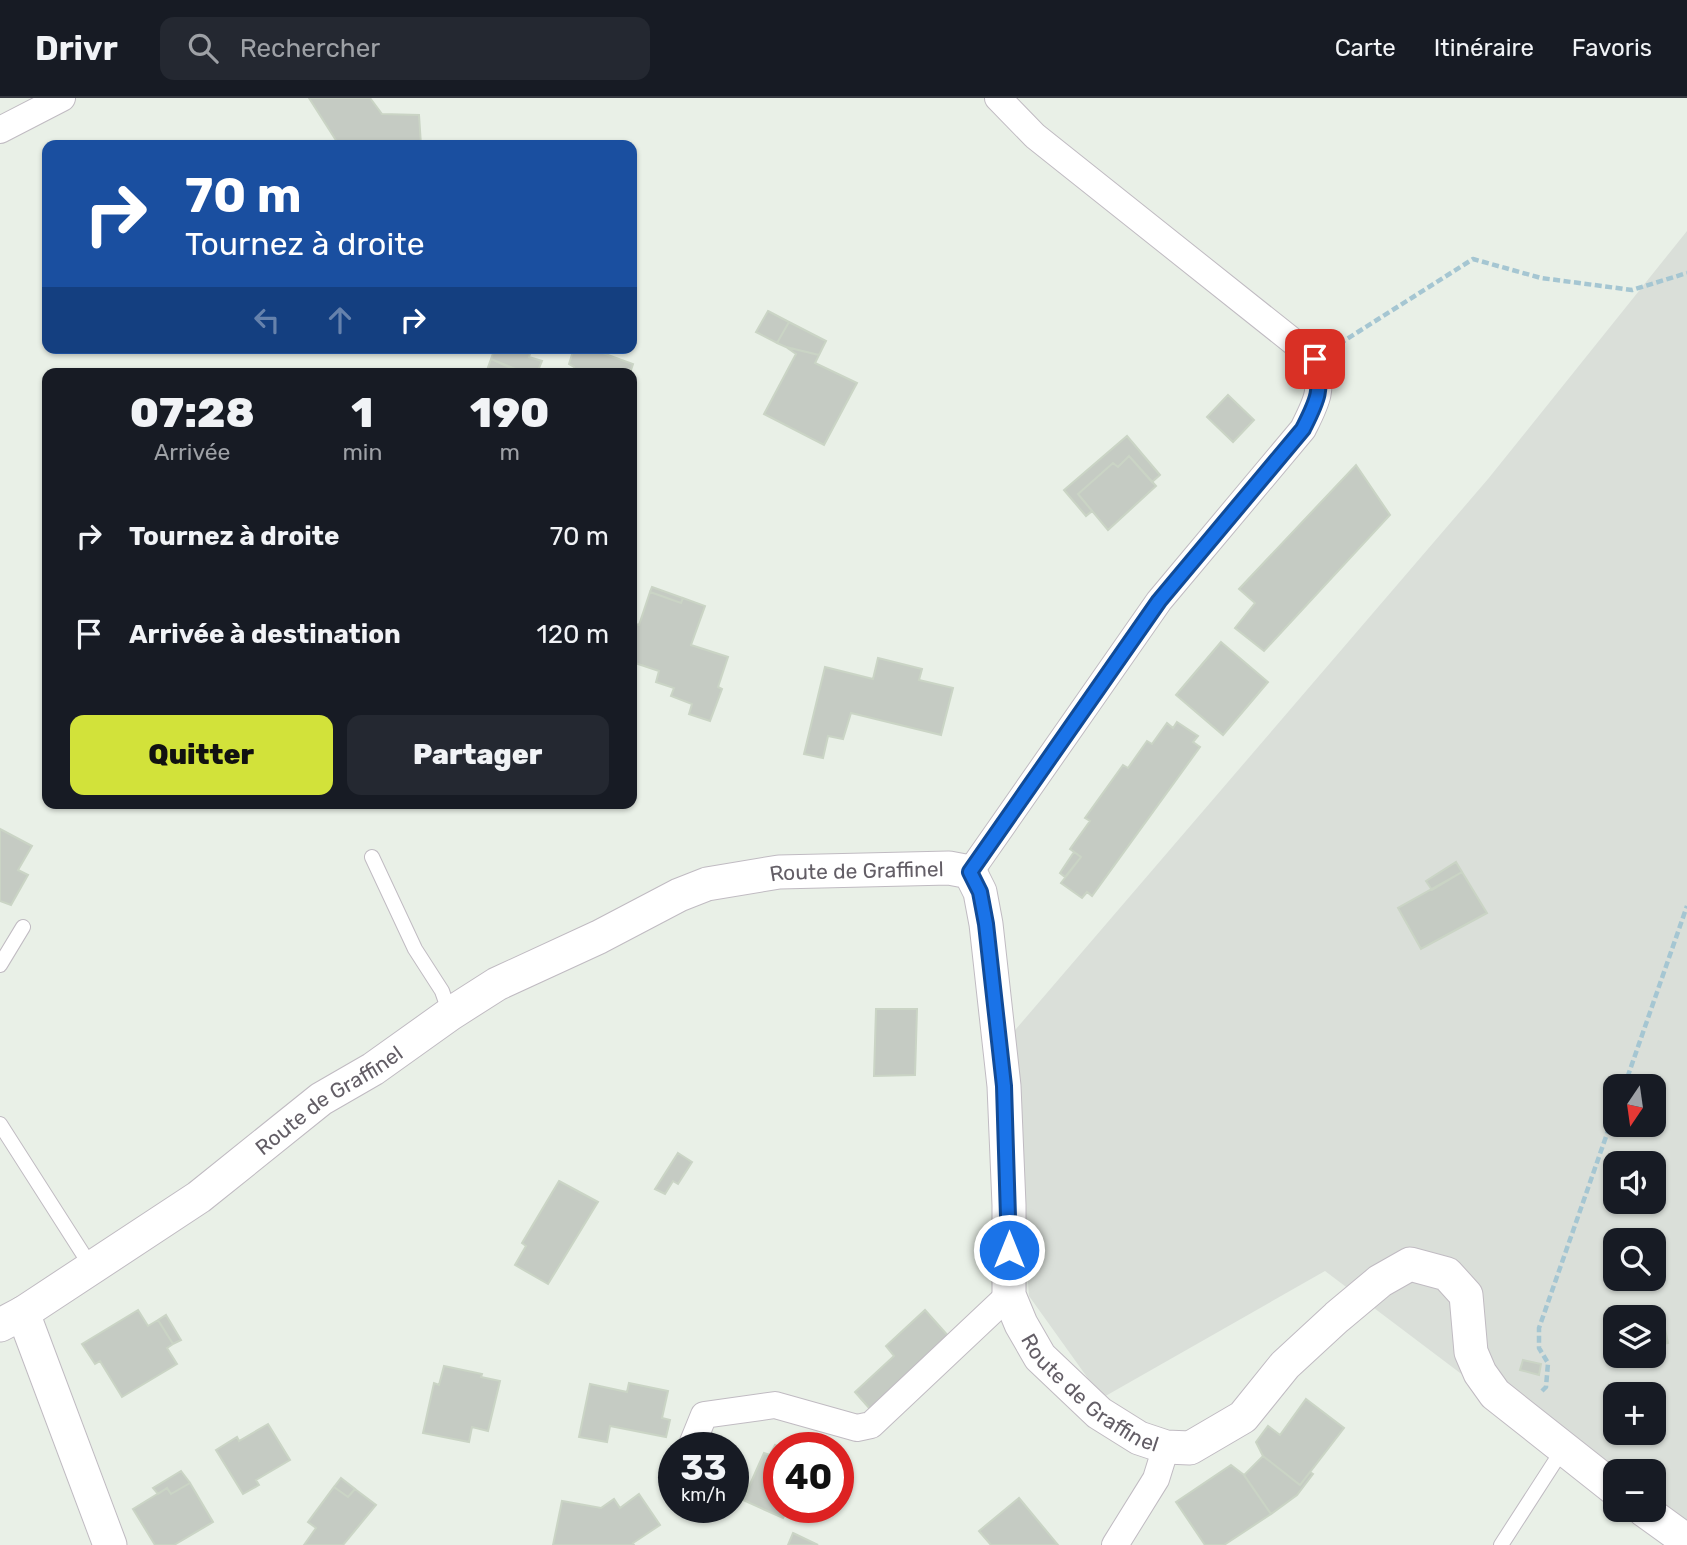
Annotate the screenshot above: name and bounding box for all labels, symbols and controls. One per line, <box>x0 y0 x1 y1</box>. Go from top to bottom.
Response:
search box <box>160 17 650 80</box>
text: Drivr <box>35 29 118 68</box>
icon: search <box>184 29 222 67</box>
text: Rechercher <box>240 33 380 64</box>
text: Carte <box>1335 34 1396 62</box>
text: Itinéraire <box>1434 34 1534 62</box>
text: Favoris <box>1572 34 1652 62</box>
text: 70 m <box>185 166 302 224</box>
icon: right <box>70 168 161 259</box>
text: Tournez à droite <box>185 225 425 263</box>
icon: left <box>248 301 286 339</box>
icon: ahead <box>321 301 359 339</box>
icon: right <box>394 301 432 339</box>
pin <box>1285 329 1345 389</box>
icon: arrive <box>1296 340 1334 378</box>
text: 07:28 <box>130 388 255 438</box>
text: 1 <box>351 388 373 438</box>
text: 190 <box>470 388 549 438</box>
text: Arrivée <box>154 438 230 466</box>
text: min <box>342 438 382 466</box>
text: m <box>499 438 520 466</box>
icon: right <box>70 517 108 555</box>
text: Tournez à droite <box>129 521 339 552</box>
text: 70 m <box>550 521 609 552</box>
icon: arrive <box>70 615 108 653</box>
text: Arrivée à destination <box>129 619 401 650</box>
text: 120 m <box>537 619 609 650</box>
button: Quitter <box>70 715 333 795</box>
button: Partager <box>347 715 609 795</box>
street label: Route de Graffinel <box>768 856 944 886</box>
street label: Route de Graffinel <box>250 1040 407 1160</box>
north arrow <box>1603 1074 1666 1138</box>
map controls <box>1603 1074 1666 1522</box>
button: sound <box>1603 1151 1666 1214</box>
position arrow <box>972 1213 1046 1287</box>
button: search <box>1603 1228 1666 1291</box>
button: layers <box>1603 1305 1666 1368</box>
street label: Route de Graffinel <box>1017 1329 1162 1456</box>
button: + <box>1603 1382 1666 1445</box>
speed limit sign: 40 <box>763 1432 854 1523</box>
text: 33 <box>680 1447 727 1489</box>
button: − <box>1603 1459 1666 1522</box>
text: km/h <box>681 1484 726 1506</box>

